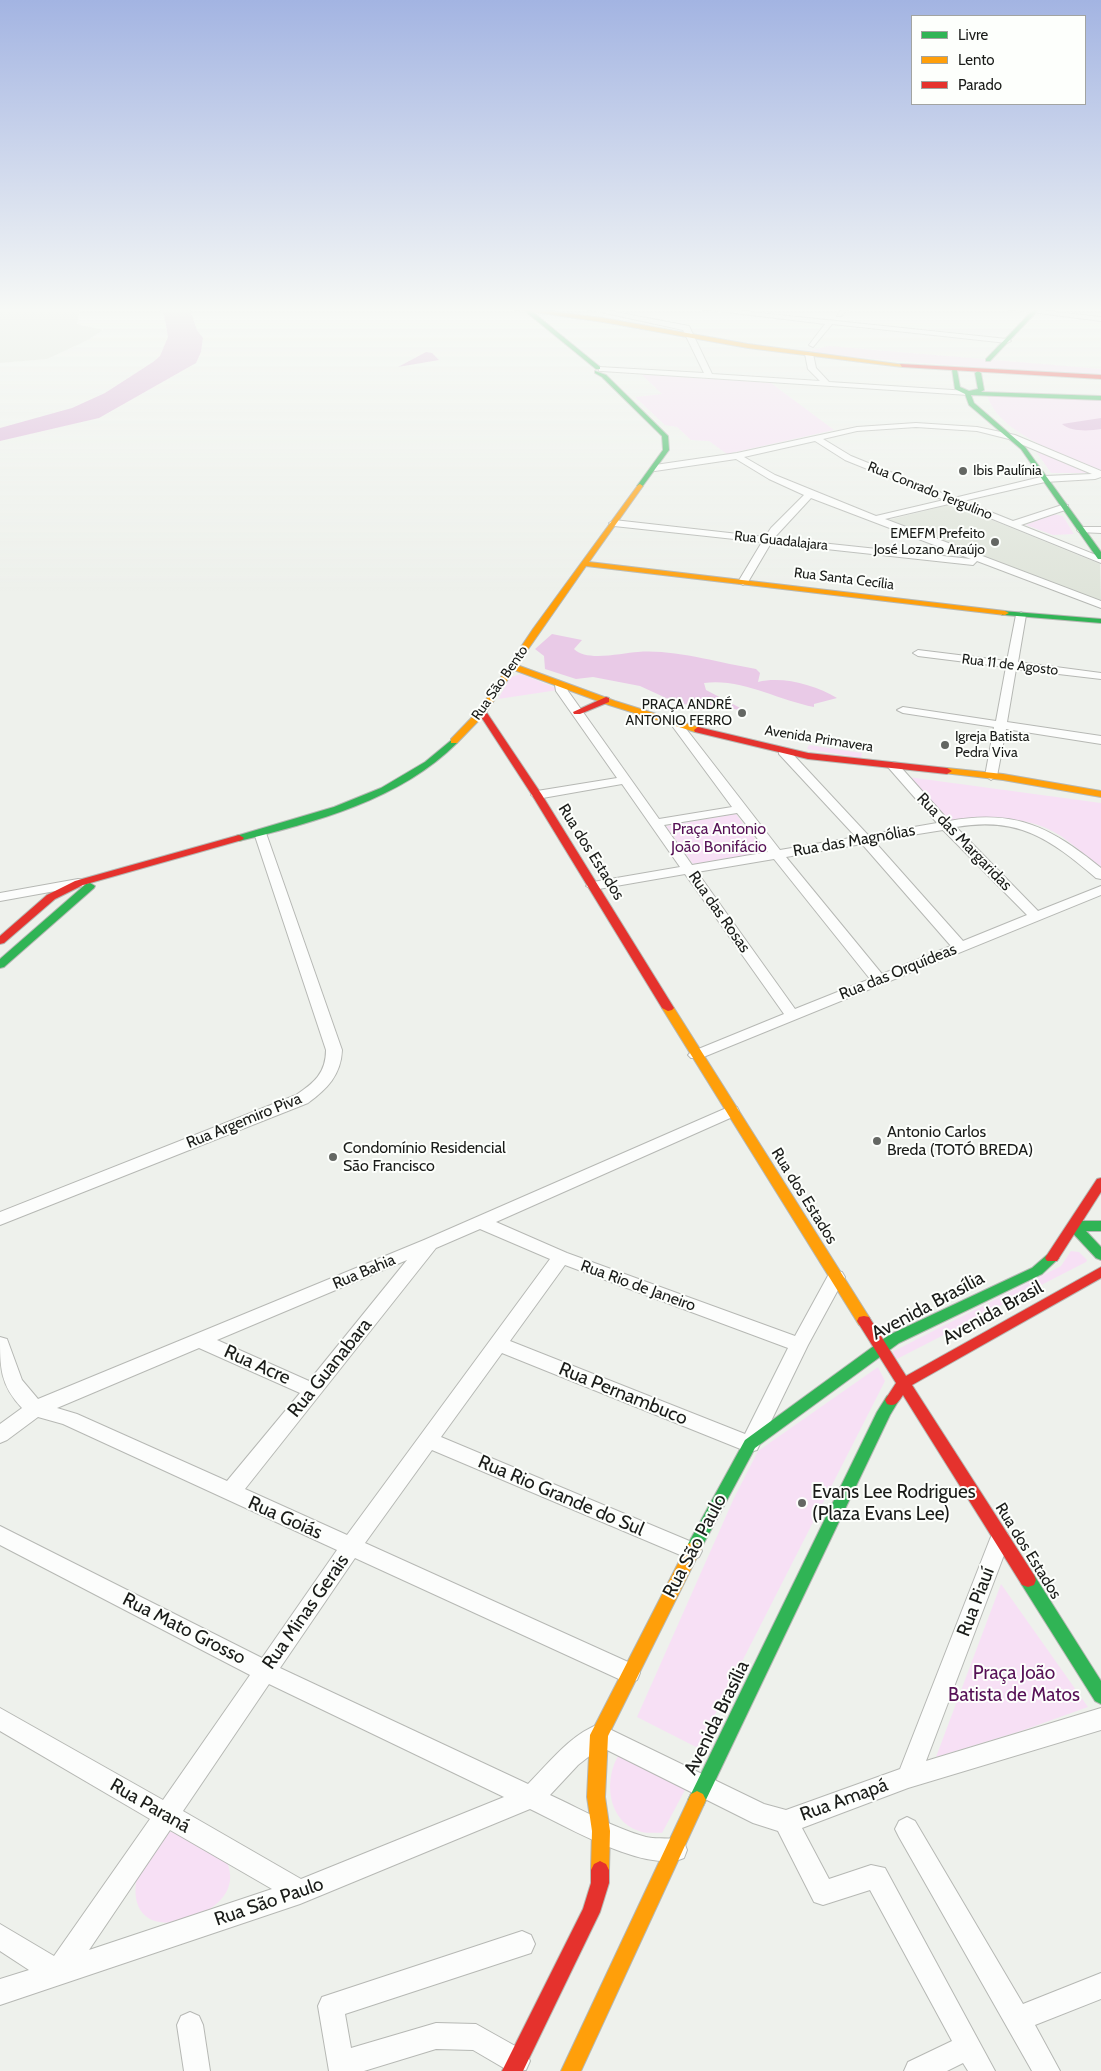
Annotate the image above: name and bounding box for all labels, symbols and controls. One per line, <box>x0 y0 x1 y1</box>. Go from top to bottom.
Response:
legend <box>911 15 1086 105</box>
text: Livre <box>958 26 988 44</box>
text: Lento <box>958 51 995 69</box>
text: Parado <box>958 76 1002 94</box>
street label: Rua Conrado Tergulino <box>865 458 995 524</box>
place label: Ibis Paulínia <box>973 463 1042 479</box>
marker: Ibis Paulínia <box>957 465 969 477</box>
place label: EMEFM Prefeito José Lozano Araújo <box>874 526 985 558</box>
street label: Rua Guadalajara <box>733 528 829 554</box>
marker: EMEFM Prefeito José Lozano Araújo <box>989 536 1001 548</box>
street label: Rua Santa Cecília <box>793 565 895 593</box>
street label: Rua São Bento <box>468 643 532 723</box>
street label: Rua 11 de Agosto <box>961 651 1059 679</box>
place label: PRAÇA ANDRÉ ANTONIO FERRO <box>626 697 732 730</box>
marker: PRAÇA ANDRÉ ANTONIO FERRO <box>736 707 748 719</box>
street label: Avenida Primavera <box>764 722 874 756</box>
place label: Igreja Batista Pedra Viva <box>955 729 1029 762</box>
marker: Igreja Batista Pedra Viva <box>939 739 951 751</box>
street label: Rua das Margaridas <box>912 789 1016 895</box>
street label: Rua dos Estados <box>554 800 628 904</box>
park label: Praça Antonio João Bonifácio <box>671 819 767 857</box>
street label: Rua das Magnólias <box>791 821 917 861</box>
street label: Rua das Rosas <box>684 868 754 956</box>
street label: Rua das Orquídeas <box>836 940 960 1004</box>
street label: Rua Argemiro Piva <box>184 1089 304 1153</box>
place label: Antonio Carlos Breda (TOTÓ BREDA) <box>887 1122 1033 1160</box>
marker: Antonio Carlos Breda (TOTÓ BREDA) <box>871 1135 883 1147</box>
place label: Condomínio Residencial São Francisco <box>343 1138 506 1176</box>
street label: Rua dos Estados <box>767 1144 841 1248</box>
marker: Condomínio Residencial São Francisco <box>327 1151 339 1163</box>
street label: Rua Bahia <box>330 1250 398 1294</box>
street label: Rua Rio de Janeiro <box>578 1256 698 1316</box>
street label: Avenida Brasília <box>868 1267 988 1345</box>
street label: Avenida Brasil <box>939 1276 1047 1350</box>
street label: Rua Guanabara <box>283 1314 377 1422</box>
street label: Rua Acre <box>220 1340 294 1390</box>
street label: Rua Pernambuco <box>555 1358 691 1430</box>
street label: Rua Rio Grande do Sul <box>475 1451 647 1541</box>
place label: Evans Lee Rodrigues (Plaza Evans Lee) <box>812 1481 976 1525</box>
street label: Rua São Paulo <box>658 1490 732 1602</box>
street label: Rua Goiás <box>244 1492 326 1544</box>
marker: Evans Lee Rodrigues (Plaza Evans Lee) <box>796 1497 808 1509</box>
street label: Rua dos Estados <box>991 1499 1065 1603</box>
street label: Rua Minas Gerais <box>258 1550 354 1674</box>
street label: Rua Piauí <box>952 1564 1000 1640</box>
street label: Rua Mato Grosso <box>119 1588 249 1670</box>
street label: Avenida Brasília <box>680 1657 754 1779</box>
park label: Praça João Batista de Matos <box>948 1662 1080 1706</box>
street label: Rua Paraná <box>106 1774 194 1838</box>
street label: Rua Amapá <box>797 1774 891 1826</box>
street label: Rua São Paulo <box>211 1873 327 1931</box>

